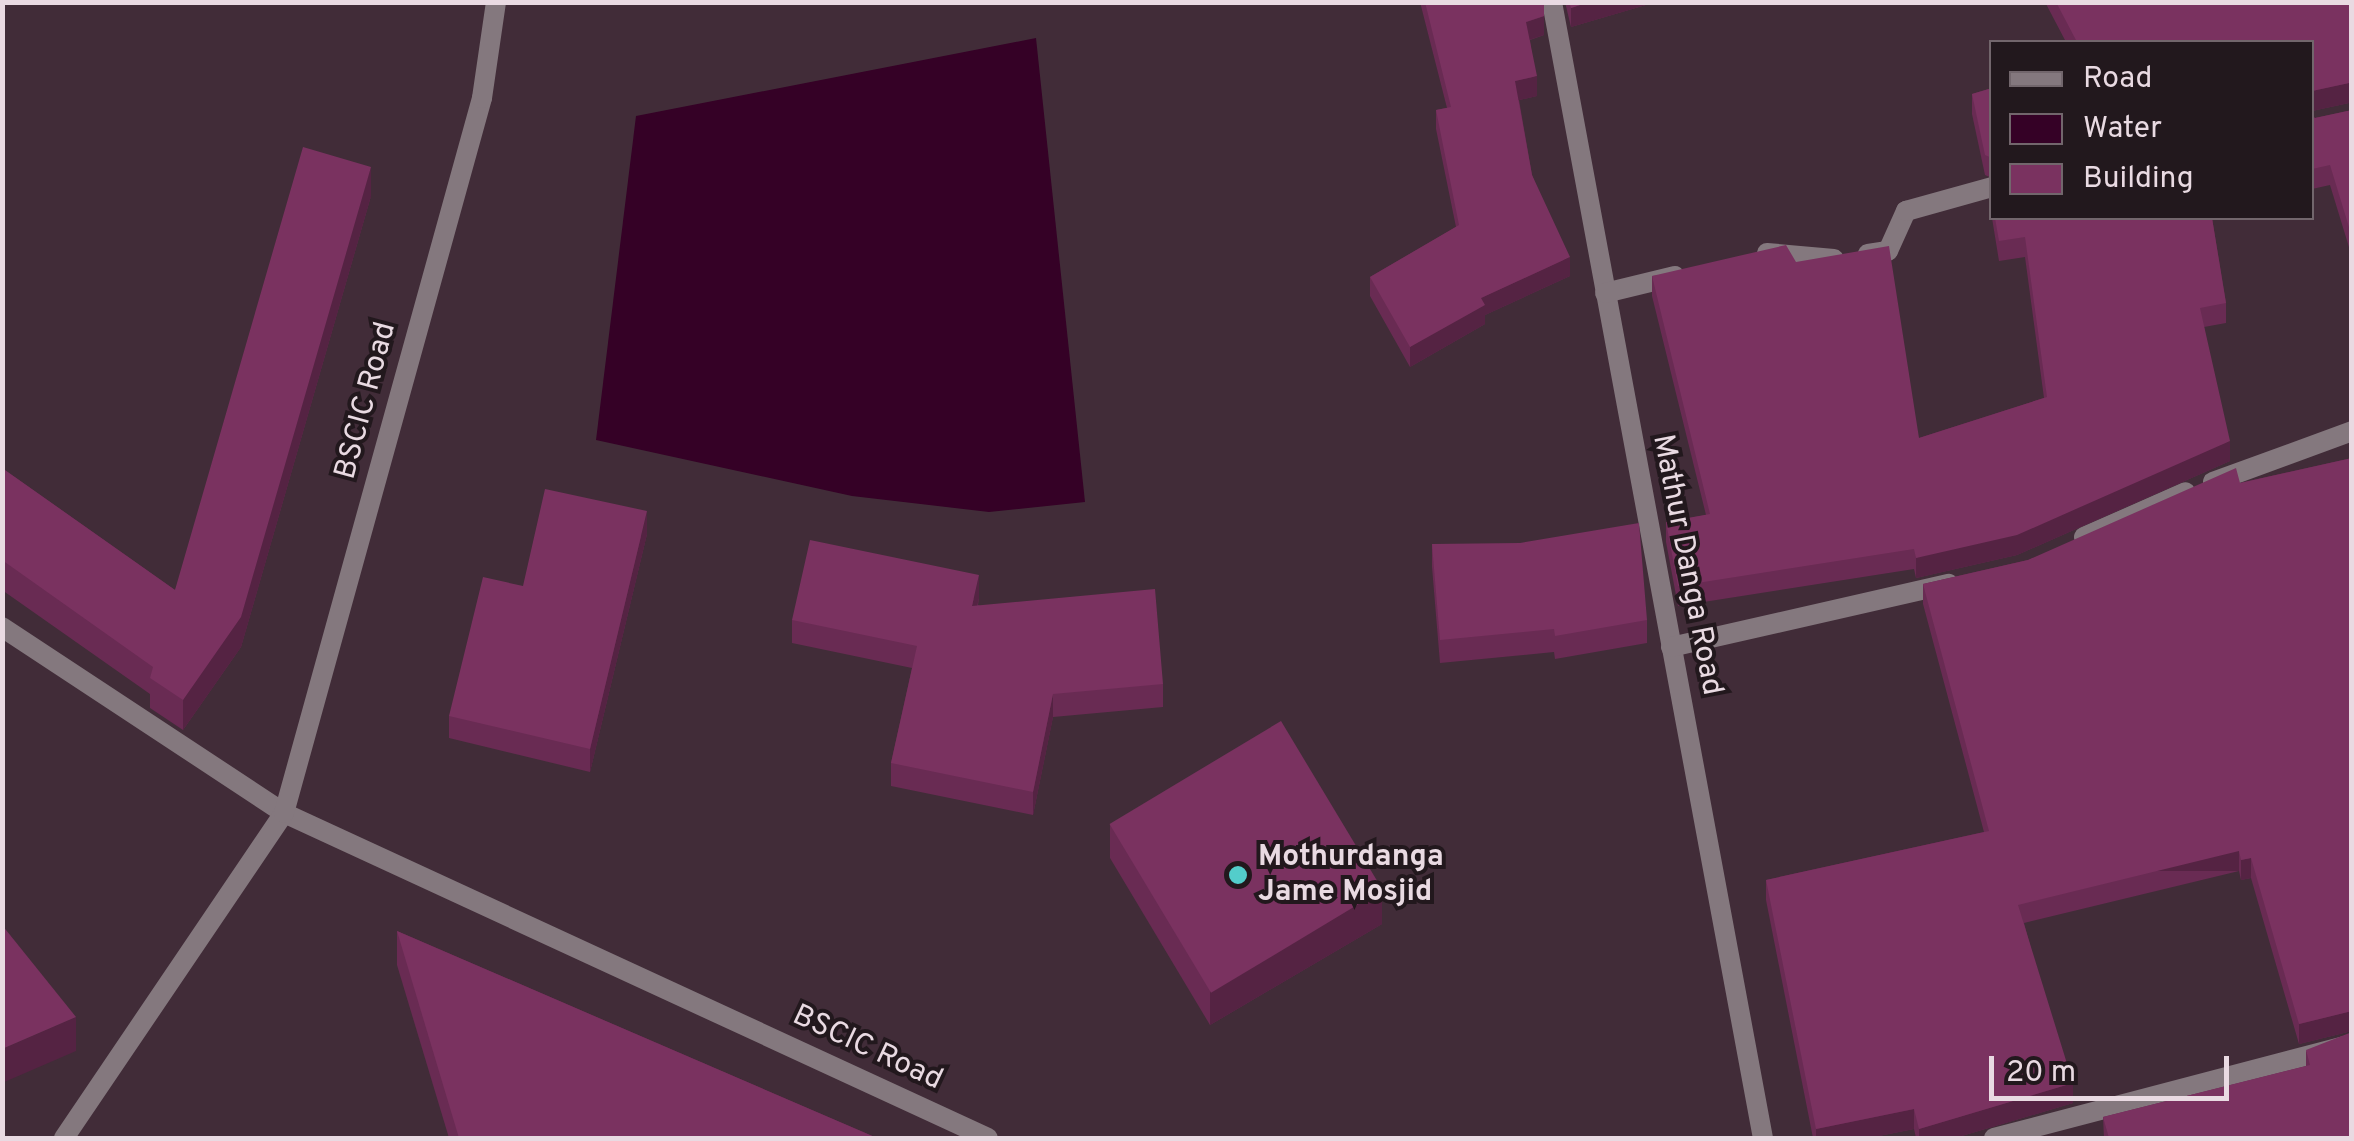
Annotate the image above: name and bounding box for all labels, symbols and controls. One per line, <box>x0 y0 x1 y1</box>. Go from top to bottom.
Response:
legend <box>1989 40 2314 220</box>
text: Road <box>2083 61 2152 98</box>
text: Water <box>2083 111 2162 148</box>
text: Building <box>2083 161 2194 198</box>
street label: BSCIC Road <box>329 318 405 484</box>
street label: Mathur Danga Road <box>1643 432 1729 698</box>
place label: Mothurdanga Jame Mosjid <box>1258 840 1444 910</box>
marker: Mothurdanga Jame Mosjid <box>1227 864 1249 886</box>
street label: BSCIC Road <box>786 999 948 1099</box>
scale bar <box>1994 1036 2234 1098</box>
text: 20 m <box>2006 1055 2076 1092</box>

